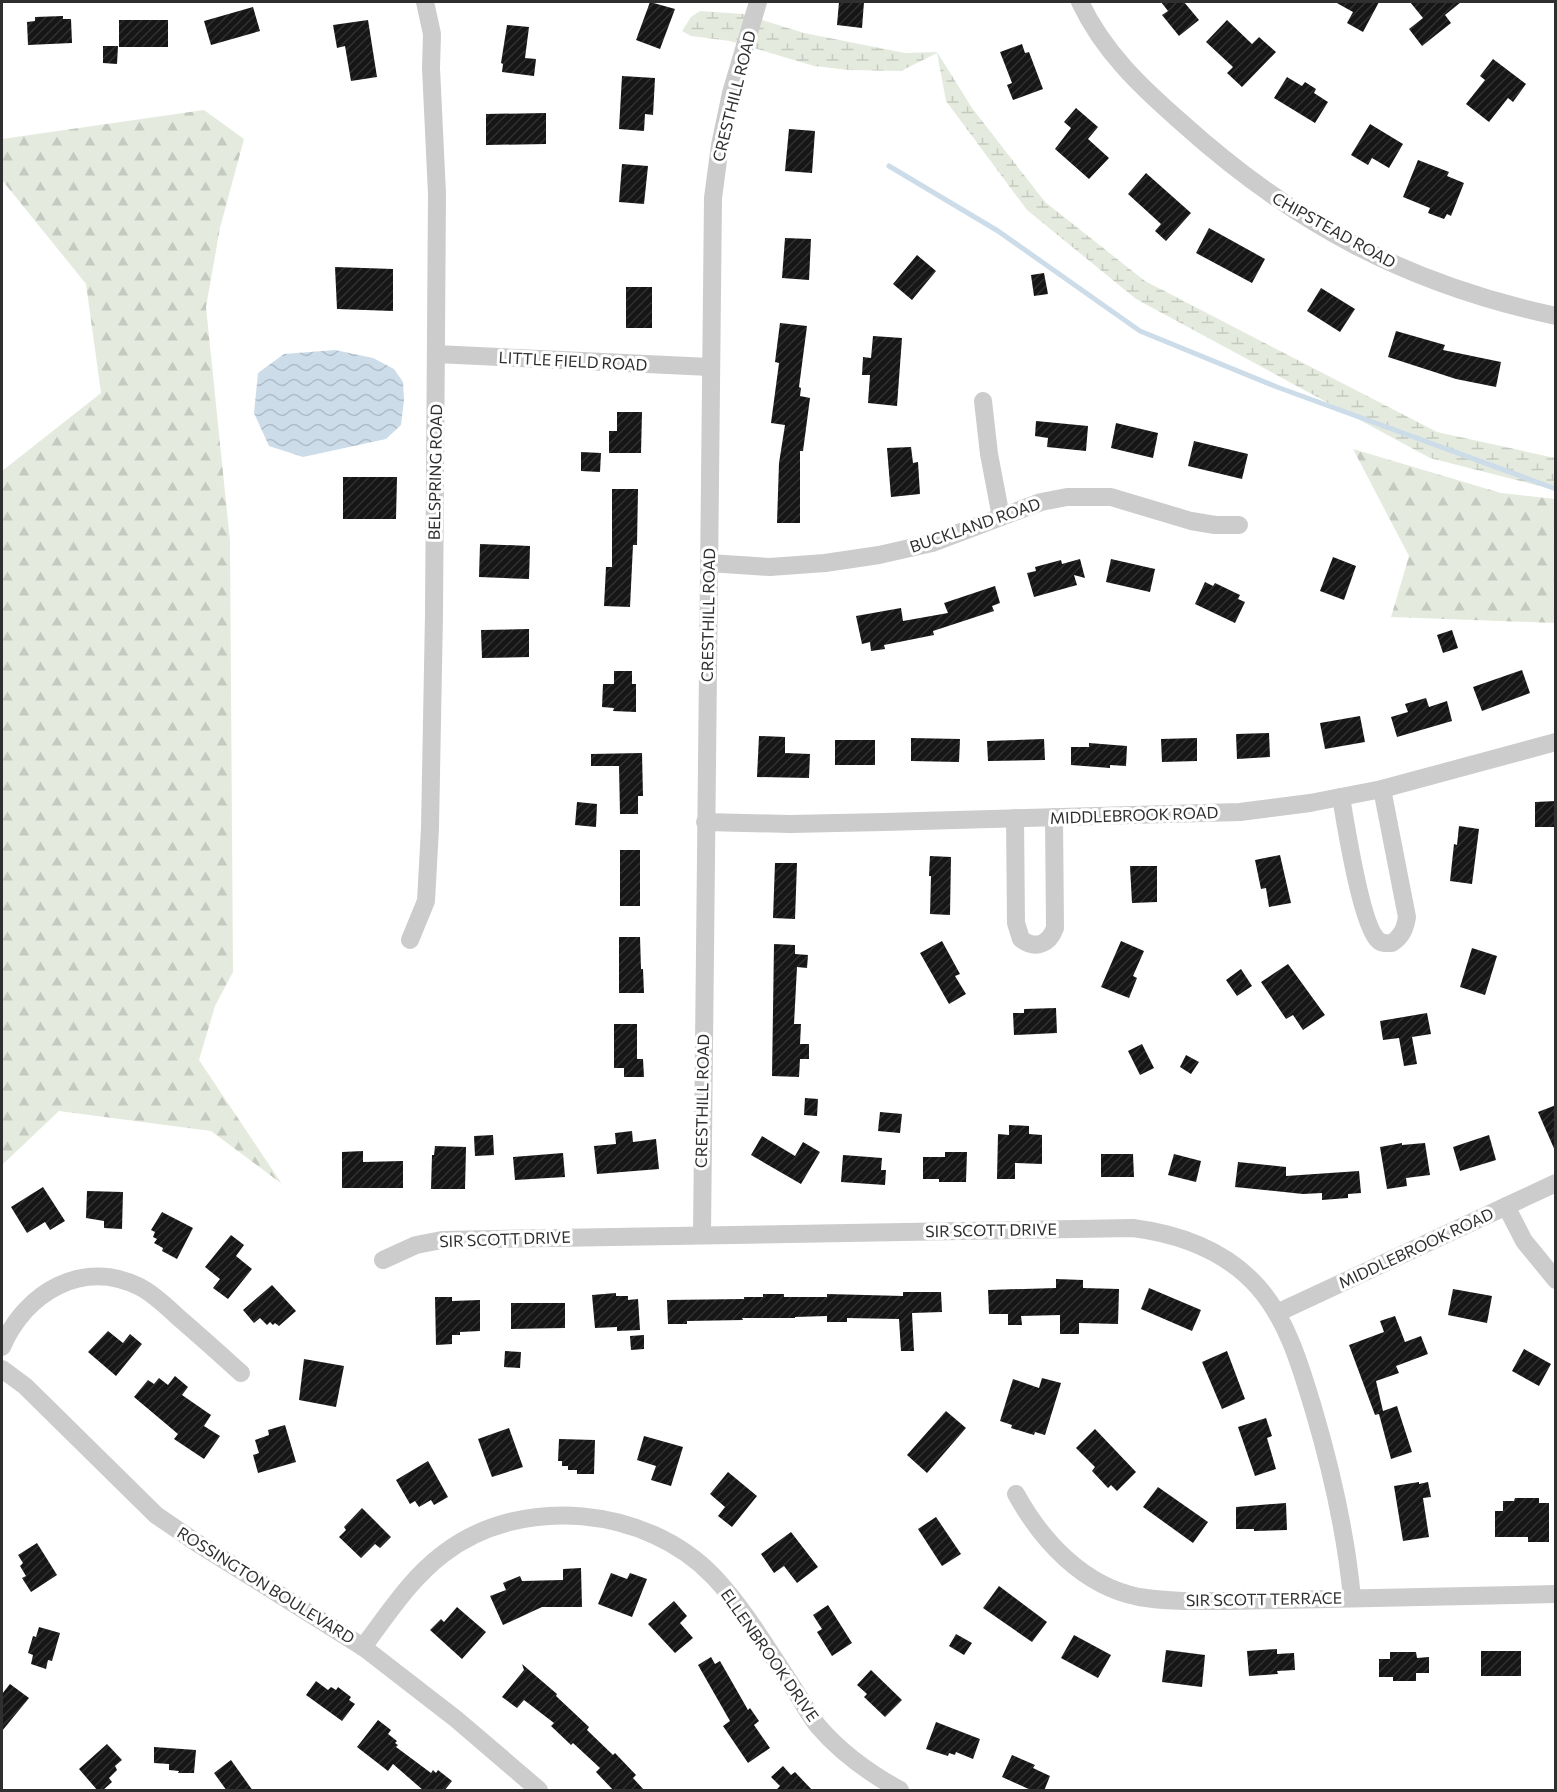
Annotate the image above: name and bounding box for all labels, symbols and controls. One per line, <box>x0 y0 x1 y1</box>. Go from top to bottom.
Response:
street label: CRESTHILL ROAD <box>708 28 759 163</box>
street label: CHIPSTEAD ROAD <box>1269 188 1399 271</box>
street label: LITTLE FIELD ROAD <box>498 347 648 374</box>
street label: BELSPRING ROAD <box>424 404 445 540</box>
street label: BUCKLAND ROAD <box>907 493 1043 556</box>
street label: CRESTHILL ROAD <box>697 548 718 682</box>
street label: MIDDLEBROOK ROAD <box>1049 802 1219 827</box>
street label: CRESTHILL ROAD <box>691 1034 712 1168</box>
street label: MIDDLEBROOK ROAD <box>1335 1203 1496 1292</box>
street label: SIR SCOTT DRIVE <box>925 1219 1057 1240</box>
street label: SIR SCOTT DRIVE <box>439 1227 571 1250</box>
street label: ROSSINGTON BOULEVARD <box>174 1522 358 1647</box>
street label: ELLENBROOK DRIVE <box>717 1585 823 1725</box>
street label: SIR SCOTT TERRACE <box>1186 1588 1342 1609</box>

